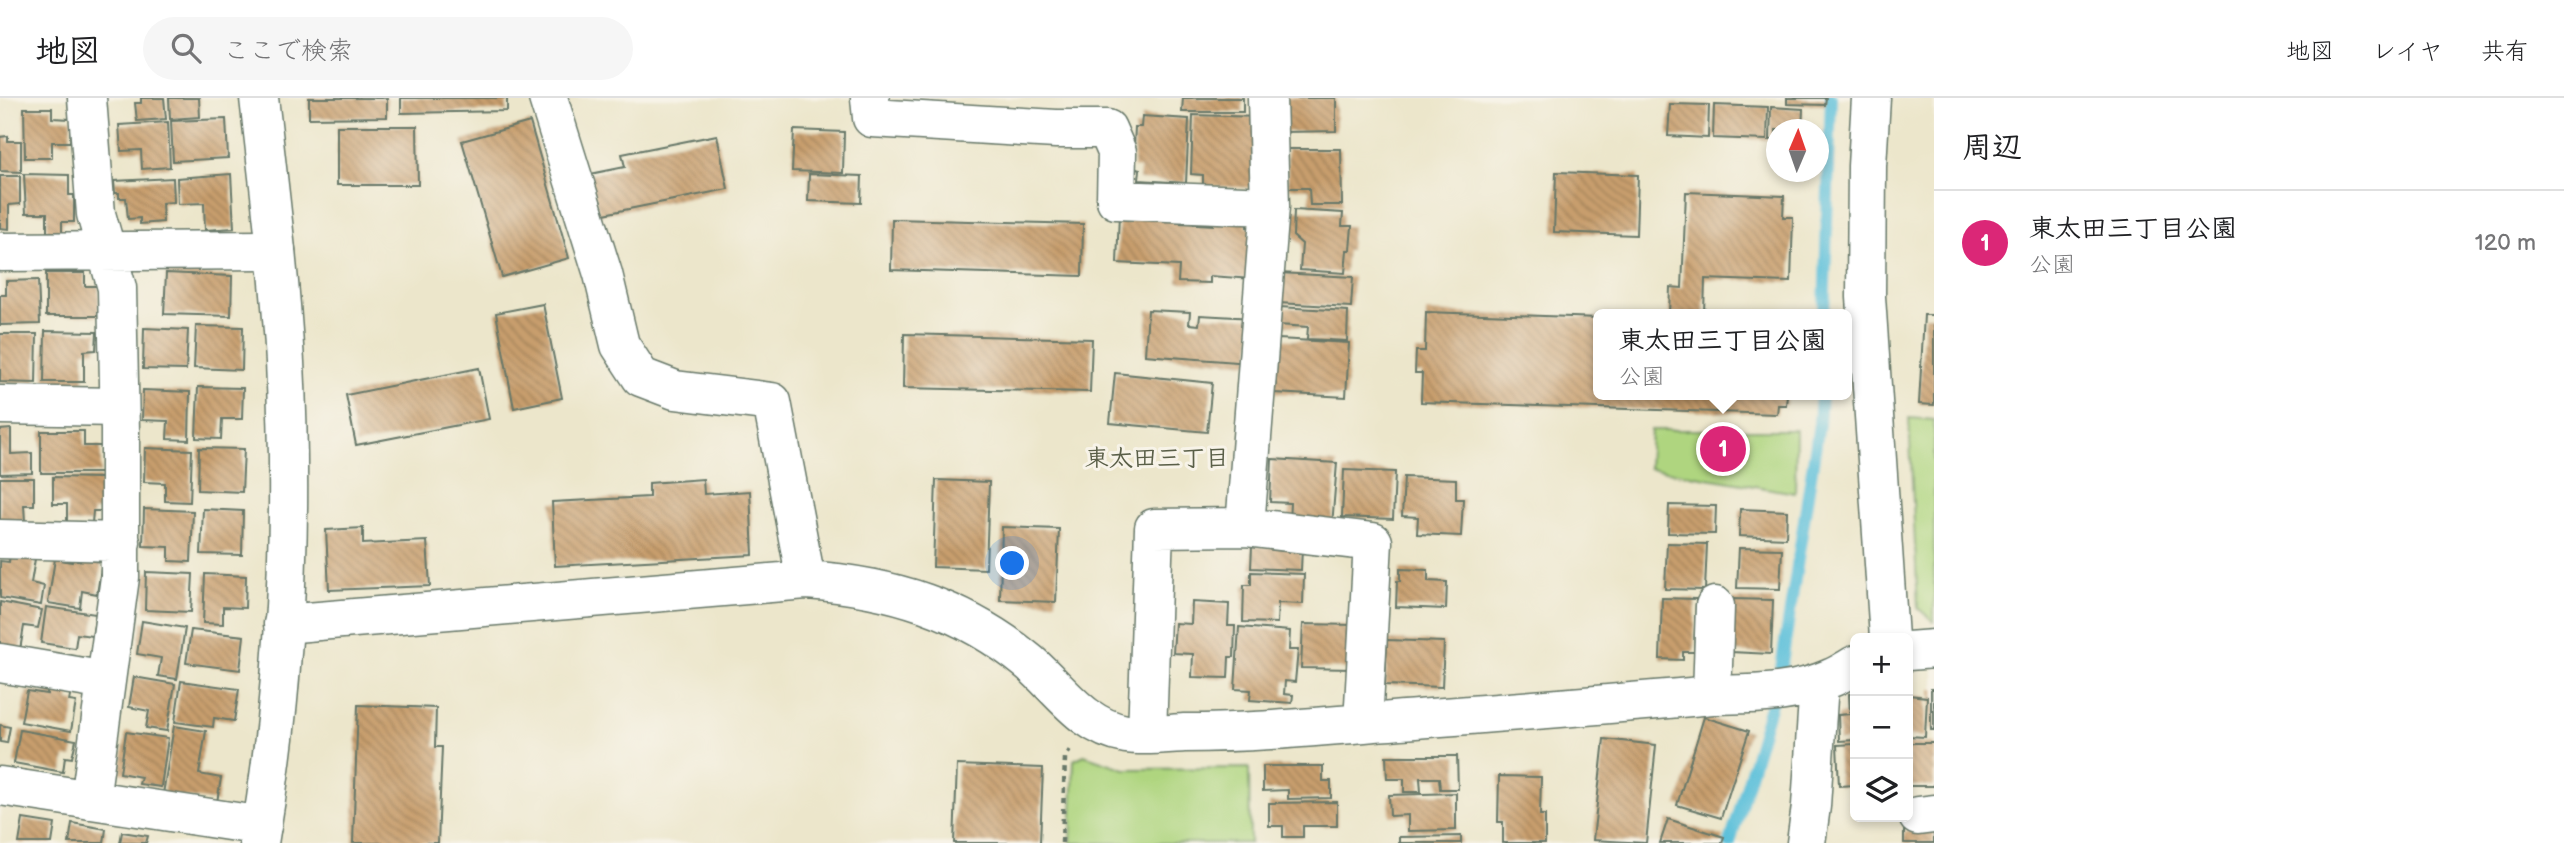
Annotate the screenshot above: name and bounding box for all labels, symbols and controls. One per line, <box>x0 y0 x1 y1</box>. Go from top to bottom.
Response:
search box <box>143 17 633 80</box>
icon: search <box>167 29 205 67</box>
text: 地図 <box>35 32 101 72</box>
text: ここで検索 <box>223 36 353 67</box>
text: 地図 <box>2286 37 2334 66</box>
text: レイヤ <box>2372 37 2443 66</box>
text: 共有 <box>2481 37 2529 66</box>
north arrow <box>1766 119 1829 182</box>
text: 周辺 <box>1962 130 2022 166</box>
text: 東太田三丁目公園 <box>2029 214 2237 245</box>
text: 1 <box>1980 229 1990 257</box>
text: 120 m <box>2475 229 2536 257</box>
text: 公園 <box>2029 251 2075 279</box>
popup <box>1593 309 1852 400</box>
text: 東太田三丁目公園 <box>1618 326 1827 357</box>
text: 公園 <box>1618 363 1664 391</box>
pin: 1 <box>1700 423 1746 475</box>
district label: 東太田三丁目 <box>1085 444 1229 473</box>
your location <box>995 546 1029 580</box>
map controls <box>1850 633 1913 822</box>
button: + <box>1850 633 1913 696</box>
button: − <box>1850 696 1913 759</box>
button: layers <box>1850 759 1913 822</box>

